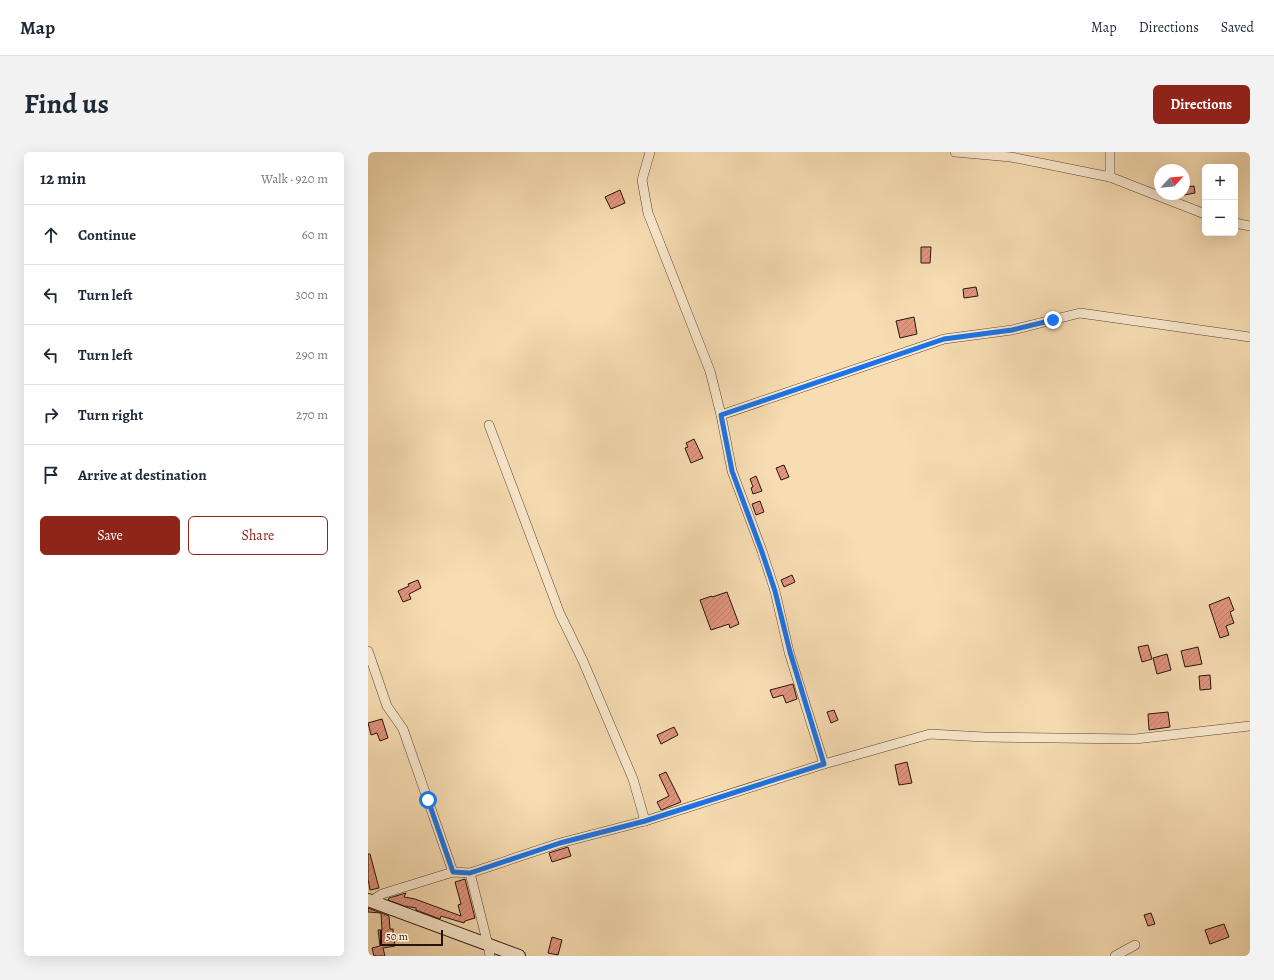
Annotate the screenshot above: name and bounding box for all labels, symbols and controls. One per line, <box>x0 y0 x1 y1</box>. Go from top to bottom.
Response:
text: Map <box>20 15 55 41</box>
text: Map <box>1091 18 1117 37</box>
text: Directions <box>1139 18 1199 37</box>
text: Saved <box>1221 18 1254 37</box>
text: Find us <box>24 85 109 123</box>
button: Directions <box>1153 85 1250 124</box>
north arrow <box>1154 164 1190 200</box>
map controls <box>1202 164 1238 236</box>
button: + <box>1202 164 1238 200</box>
text: 12 min <box>40 167 86 190</box>
text: Walk · 920 m <box>261 170 328 187</box>
button: − <box>1202 200 1238 236</box>
icon: ahead <box>40 224 62 246</box>
text: Continue <box>78 225 136 245</box>
text: 60 m <box>302 226 328 243</box>
icon: left <box>40 284 62 306</box>
text: Turn left <box>78 285 133 305</box>
text: 300 m <box>295 286 328 303</box>
route end <box>1044 311 1062 329</box>
icon: left <box>40 344 62 366</box>
text: Turn left <box>78 345 133 365</box>
text: 290 m <box>296 346 328 363</box>
icon: right <box>40 404 62 426</box>
text: Turn right <box>78 405 143 425</box>
text: 270 m <box>296 406 328 423</box>
icon: arrive <box>40 464 62 486</box>
text: Arrive at destination <box>78 465 207 485</box>
button: Save <box>40 516 180 555</box>
button: Share <box>188 516 328 555</box>
route start <box>419 791 437 809</box>
scale bar <box>380 928 443 947</box>
text: 50 m <box>386 929 408 944</box>

